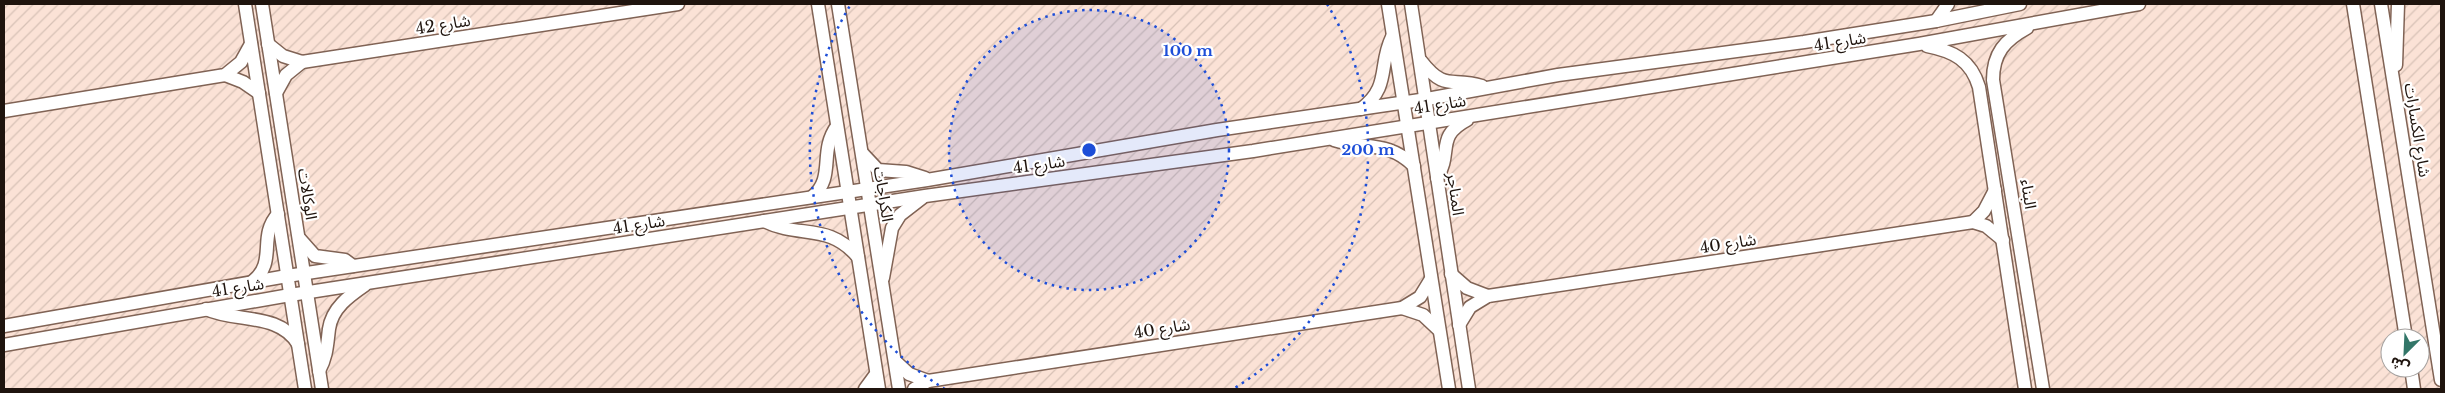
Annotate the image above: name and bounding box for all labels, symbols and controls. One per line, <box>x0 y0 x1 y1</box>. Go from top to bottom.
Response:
street label: شارع 42 <box>414 10 472 41</box>
street label: شارع 41 <box>1813 27 1868 58</box>
text: 100 m <box>1163 41 1213 60</box>
street label: شارع الكسارات <box>2398 81 2435 179</box>
street label: شارع 41 <box>1413 90 1468 121</box>
text: 200 m <box>1342 140 1395 159</box>
centre of rings <box>1080 141 1098 159</box>
street label: شارع 41 <box>1012 150 1067 181</box>
street label: الكراجات <box>870 165 898 223</box>
street label: الوكالات <box>294 167 322 221</box>
street label: المناجر <box>1443 170 1469 217</box>
street label: البناء <box>2017 178 2041 210</box>
street label: شارع 41 <box>612 210 667 241</box>
street label: شارع 40 <box>1698 229 1758 260</box>
street label: شارع 41 <box>211 273 266 304</box>
street label: شارع 40 <box>1132 314 1192 345</box>
north arrow <box>2380 328 2430 378</box>
text: ش <box>2387 353 2412 377</box>

